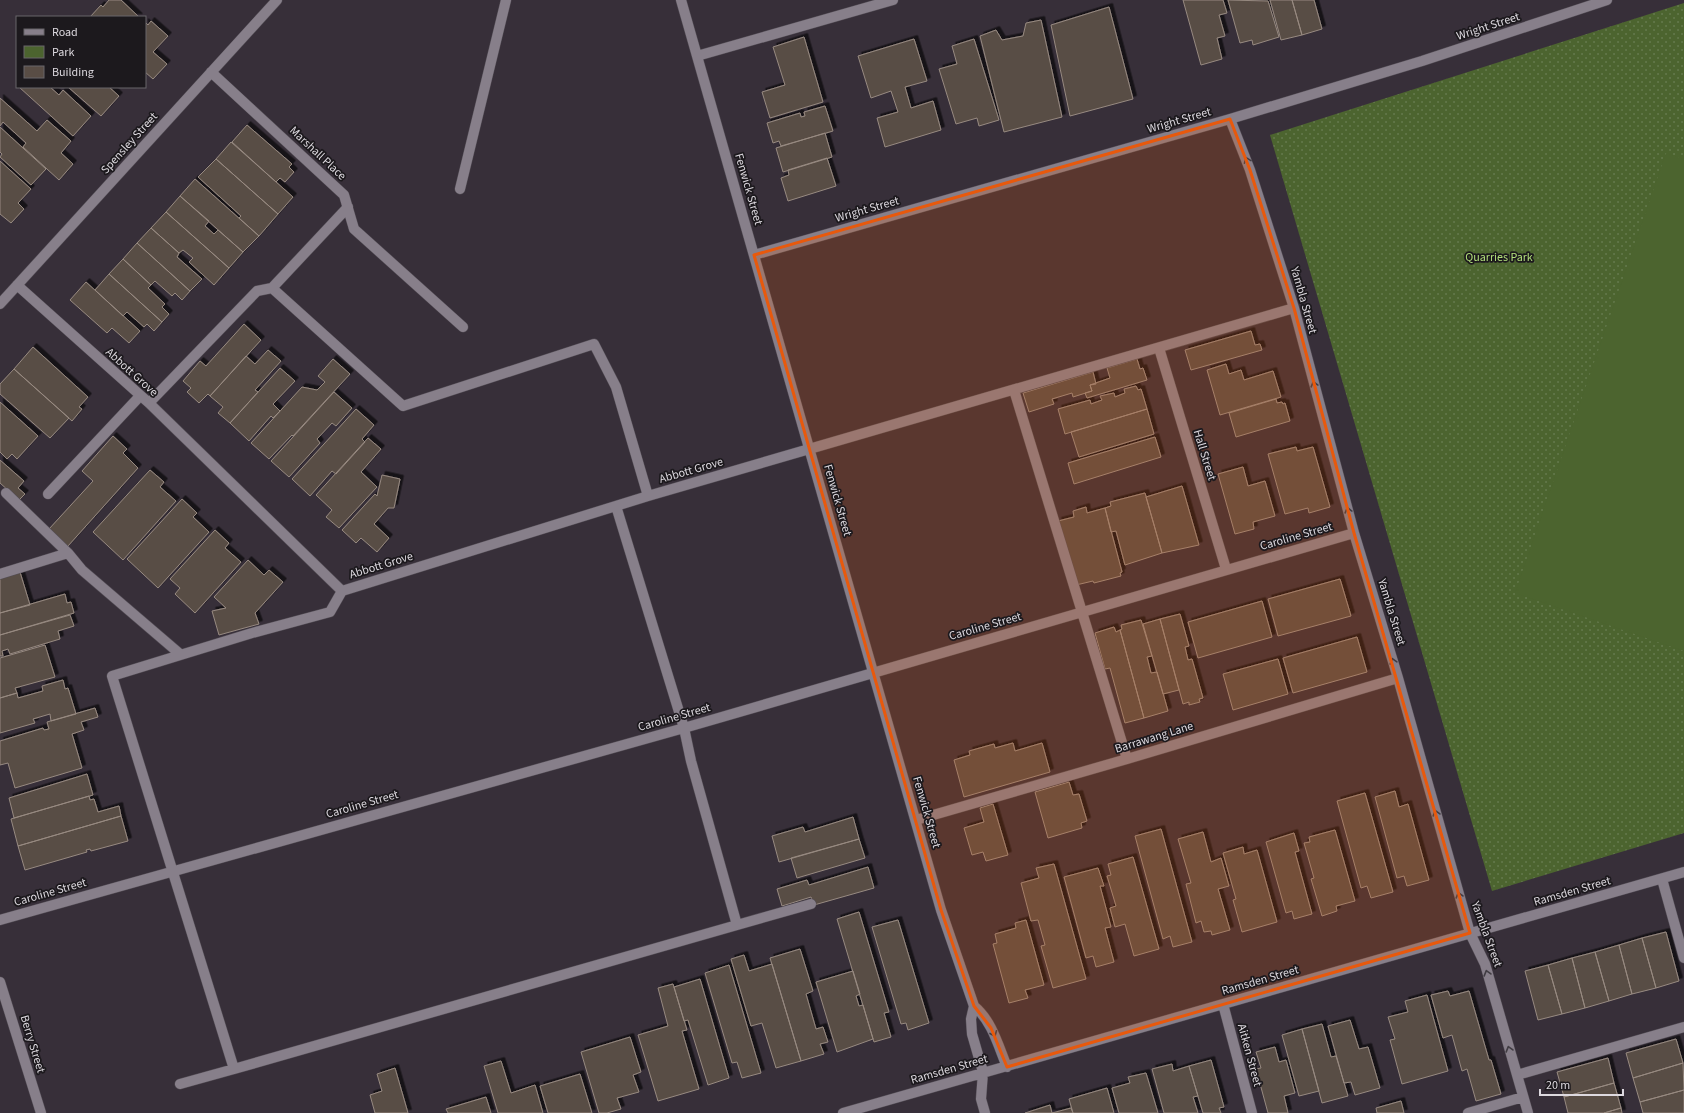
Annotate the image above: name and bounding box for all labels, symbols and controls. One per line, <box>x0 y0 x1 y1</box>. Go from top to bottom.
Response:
street label: Wright Street <box>1454 8 1522 45</box>
legend <box>16 16 146 88</box>
text: Road <box>52 24 78 41</box>
text: Park <box>52 44 74 61</box>
text: Building <box>52 64 94 81</box>
street label: Wright Street <box>1145 103 1213 138</box>
street label: Spensley Street <box>97 109 162 178</box>
street label: Marshall Place <box>285 123 350 184</box>
street label: Fenwick Street <box>730 151 767 227</box>
one-way arrow <box>1243 157 1251 164</box>
street label: Wright Street <box>833 192 901 227</box>
park label: Quarries Park <box>1465 249 1533 266</box>
street label: Yambla Street <box>1286 264 1321 336</box>
street label: Abbott Grove <box>102 344 162 401</box>
one-way arrow <box>1310 381 1319 388</box>
street label: Hall Street <box>1189 428 1220 483</box>
street label: Abbott Grove <box>657 453 725 488</box>
street label: Fenwick Street <box>819 462 856 538</box>
one-way arrow <box>1344 506 1353 513</box>
street label: Caroline Street <box>1258 518 1334 555</box>
street label: Abbott Grove <box>347 548 415 583</box>
street label: Yambla Street <box>1373 576 1410 648</box>
street label: Caroline Street <box>947 608 1023 645</box>
one-way arrow <box>1389 658 1398 665</box>
street label: Caroline Street <box>636 699 712 736</box>
street label: Barrawang Lane <box>1113 717 1195 757</box>
street label: Fenwick Street <box>908 774 945 850</box>
street label: Caroline Street <box>324 786 400 823</box>
one-way arrow <box>1432 810 1441 817</box>
street label: Ramsden Street <box>1532 872 1613 911</box>
street label: Caroline Street <box>12 874 88 911</box>
one-way arrow <box>1456 892 1464 898</box>
street label: Yambla Street <box>1466 898 1506 970</box>
street label: Ramsden Street <box>1220 961 1301 1000</box>
one-way arrow <box>1483 969 1492 976</box>
street label: Berry Street <box>16 1013 49 1075</box>
street label: Aitken Street <box>1233 1022 1266 1088</box>
one-way arrow <box>989 1031 997 1038</box>
one-way arrow <box>1505 1045 1514 1052</box>
street label: Ramsden Street <box>909 1050 990 1089</box>
scale bar <box>1540 1071 1623 1097</box>
text: 20 m <box>1546 1077 1570 1094</box>

